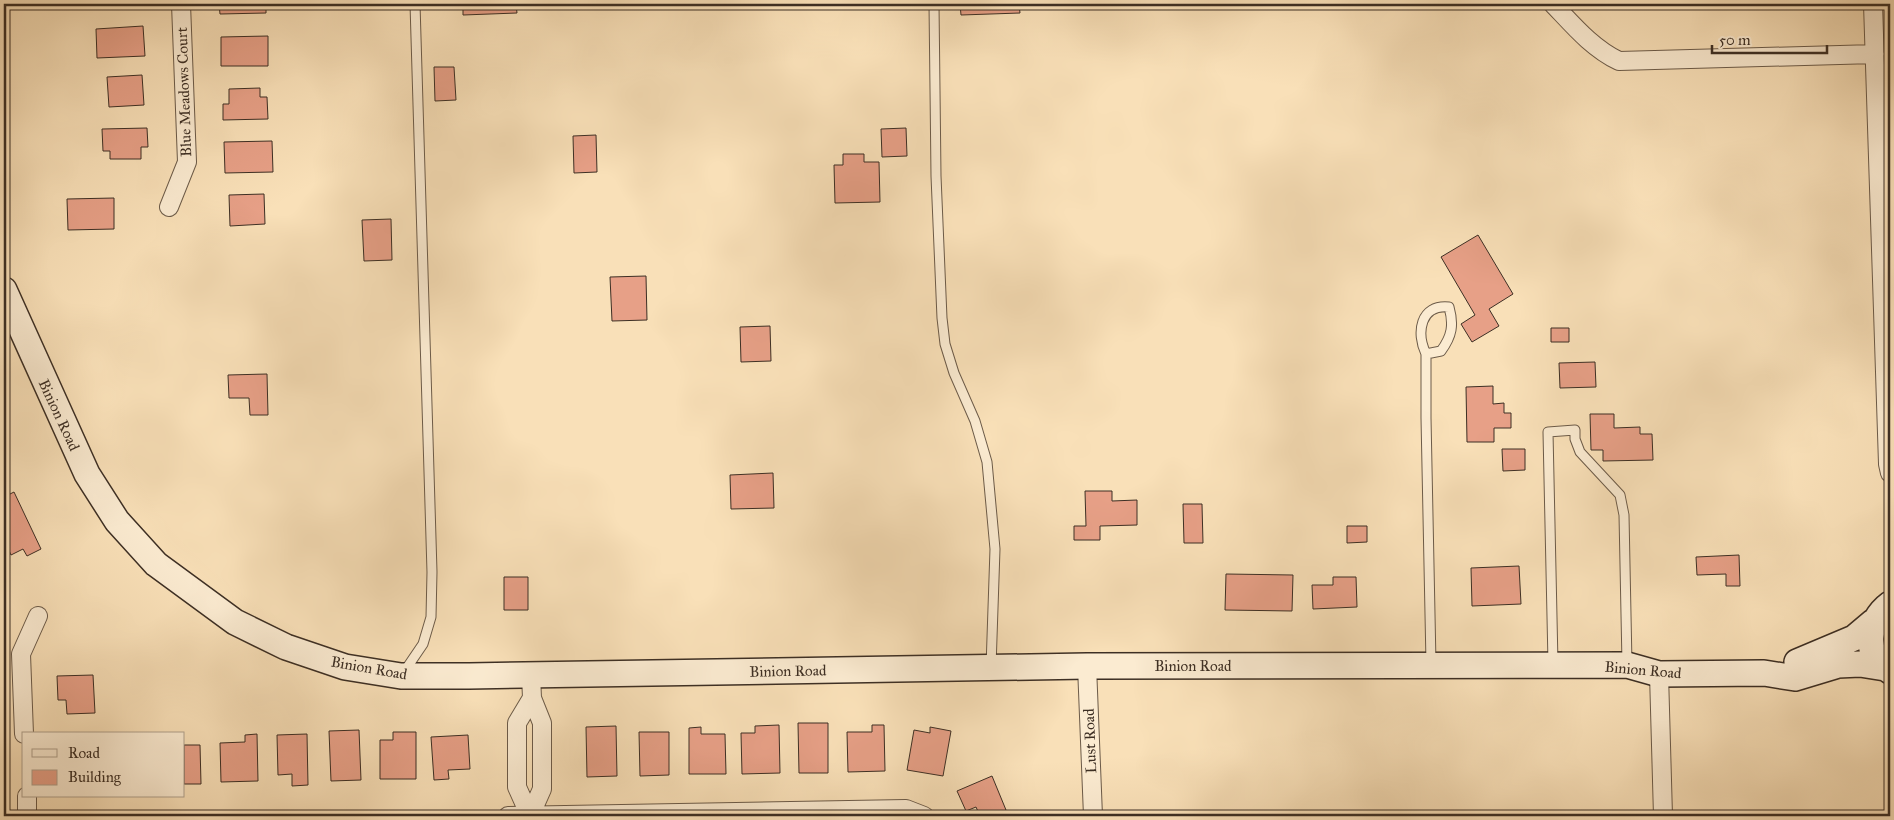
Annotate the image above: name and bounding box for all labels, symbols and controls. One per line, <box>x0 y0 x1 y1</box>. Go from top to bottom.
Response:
scale bar <box>1712 22 1826 54</box>
street label: Blue Meadows Court <box>173 26 195 157</box>
text: 50 m <box>1719 31 1751 49</box>
street label: Binion Road <box>35 376 84 454</box>
street label: Binion Road <box>329 652 409 684</box>
street label: Binion Road <box>1154 657 1232 675</box>
street label: Binion Road <box>1604 658 1683 682</box>
street label: Binion Road <box>749 661 827 681</box>
street label: Lust Road <box>1080 708 1100 774</box>
legend <box>22 732 185 798</box>
text: Road <box>68 744 100 762</box>
text: Building <box>68 768 122 786</box>

